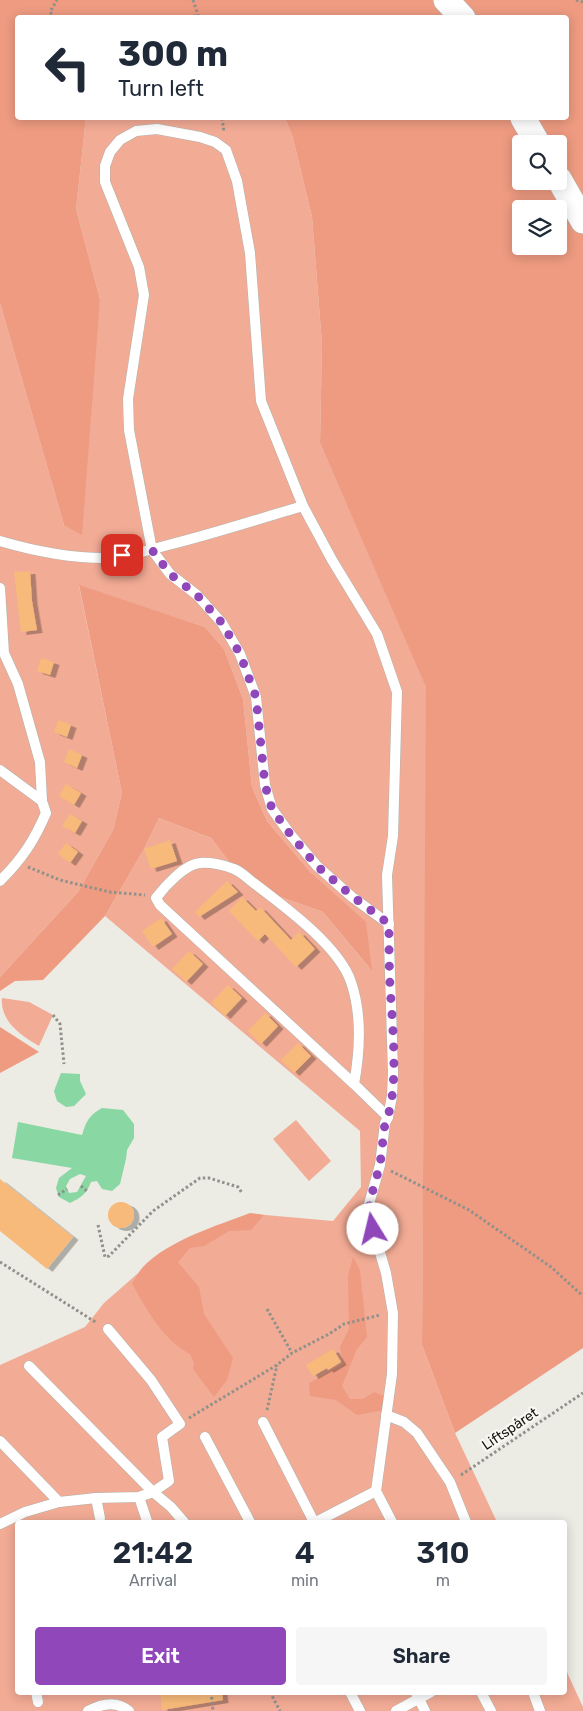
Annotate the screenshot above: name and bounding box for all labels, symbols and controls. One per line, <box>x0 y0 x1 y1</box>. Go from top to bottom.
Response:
text: 300 m <box>118 33 228 75</box>
icon: left <box>35 35 100 100</box>
text: Turn left <box>118 75 204 102</box>
map controls <box>512 135 567 255</box>
button: search <box>512 135 567 190</box>
button: layers <box>512 200 567 255</box>
pin <box>101 534 143 576</box>
icon: arrive <box>108 541 136 569</box>
position arrow <box>346 1202 398 1254</box>
street label: Liftspåret <box>479 1404 542 1454</box>
text: 21:42 <box>112 1535 193 1571</box>
text: 4 <box>295 1535 315 1571</box>
text: 310 <box>416 1535 469 1571</box>
text: Arrival <box>129 1571 177 1590</box>
text: min <box>291 1571 319 1590</box>
text: m <box>436 1571 450 1590</box>
button: Exit <box>35 1627 286 1685</box>
button: Share <box>296 1627 547 1685</box>

